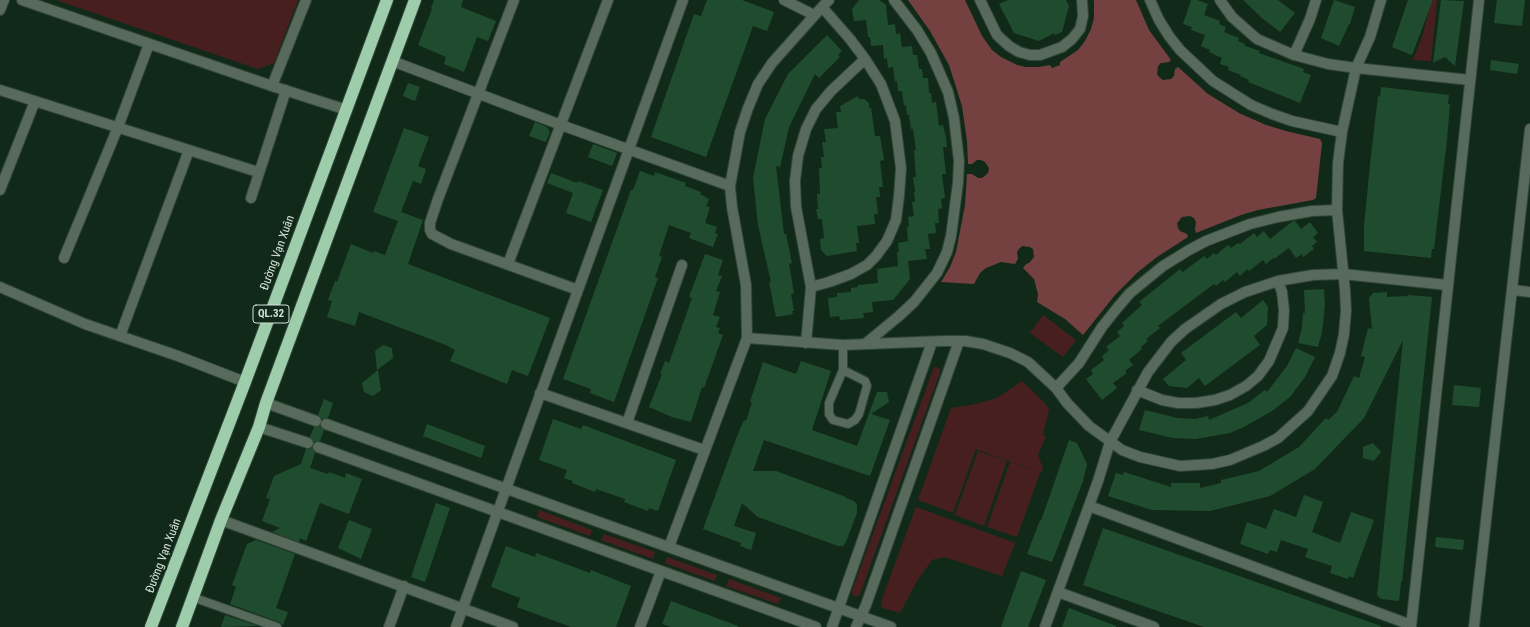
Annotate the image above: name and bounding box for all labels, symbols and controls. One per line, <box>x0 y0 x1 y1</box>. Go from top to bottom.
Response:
street label: Đường Vạn Xuân <box>258 214 298 292</box>
road number: QL.32 <box>253 305 289 323</box>
street label: Đường Vạn Xuân <box>143 517 185 595</box>

